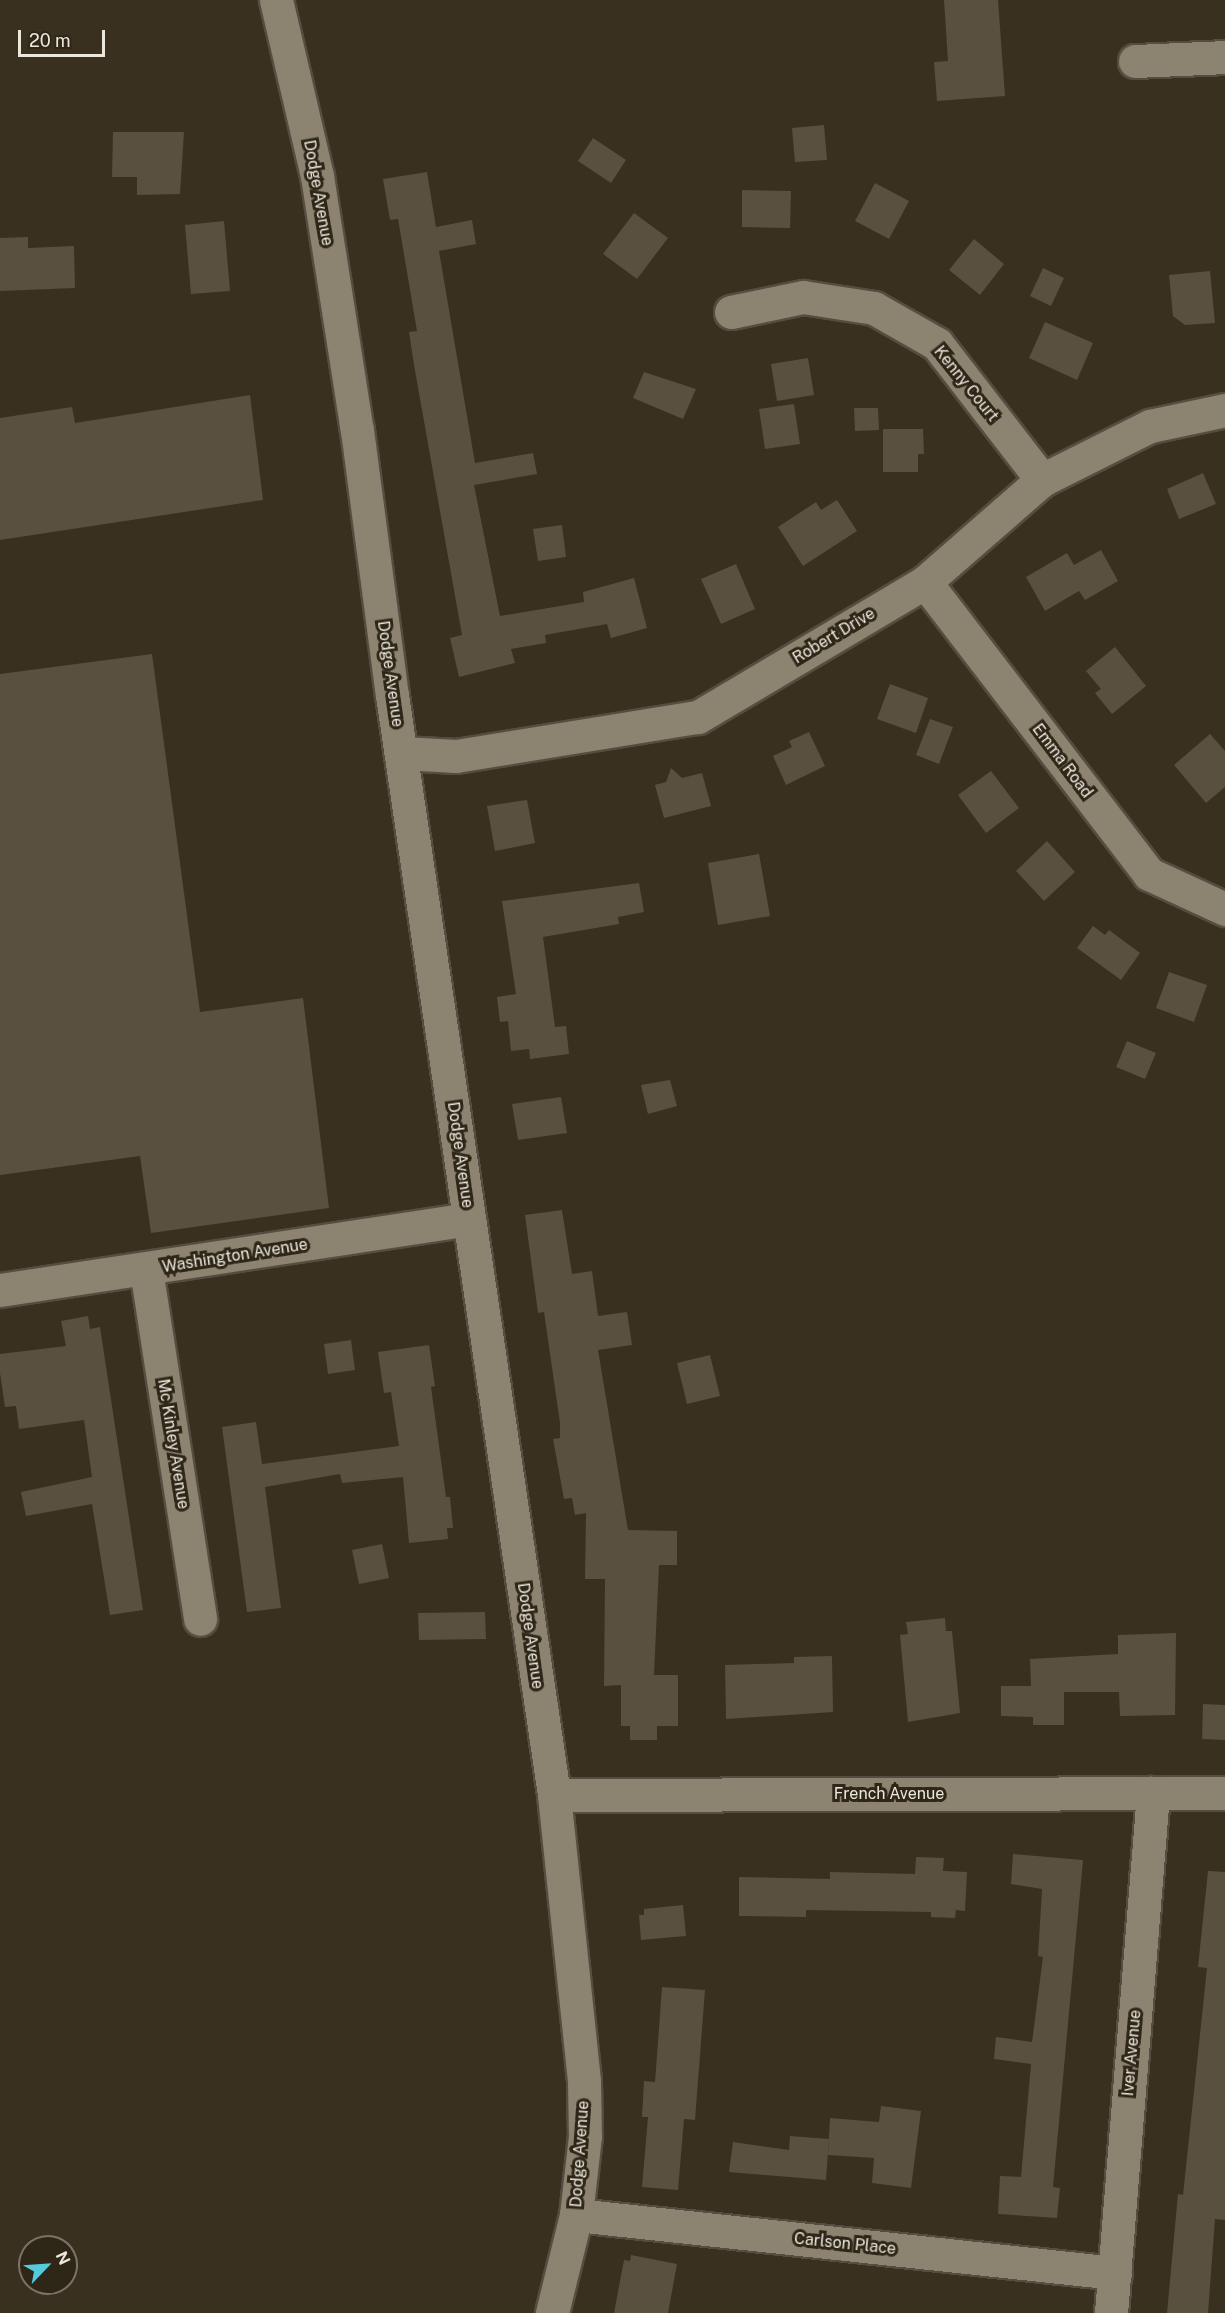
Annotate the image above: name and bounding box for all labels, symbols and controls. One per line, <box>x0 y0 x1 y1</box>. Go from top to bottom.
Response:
scale bar <box>21 18 108 56</box>
text: 20 m <box>29 30 71 51</box>
street label: Dodge Avenue <box>299 139 337 247</box>
street label: Kenny Court <box>930 342 1002 426</box>
street label: Robert Drive <box>789 604 879 668</box>
street label: Dodge Avenue <box>373 620 407 728</box>
street label: Emma Road <box>1028 720 1096 802</box>
street label: Dodge Avenue <box>443 1101 477 1209</box>
street label: Washington Avenue <box>161 1235 309 1277</box>
street label: Mc Kinley Avenue <box>153 1377 193 1511</box>
street label: Dodge Avenue <box>513 1582 547 1690</box>
street label: French Avenue <box>834 1784 944 1804</box>
street label: Iver Avenue <box>1119 2009 1145 2097</box>
street label: Dodge Avenue <box>567 2100 593 2208</box>
street label: Carlson Place <box>793 2229 897 2259</box>
north arrow <box>18 2235 78 2295</box>
text: N <box>52 2248 74 2268</box>

